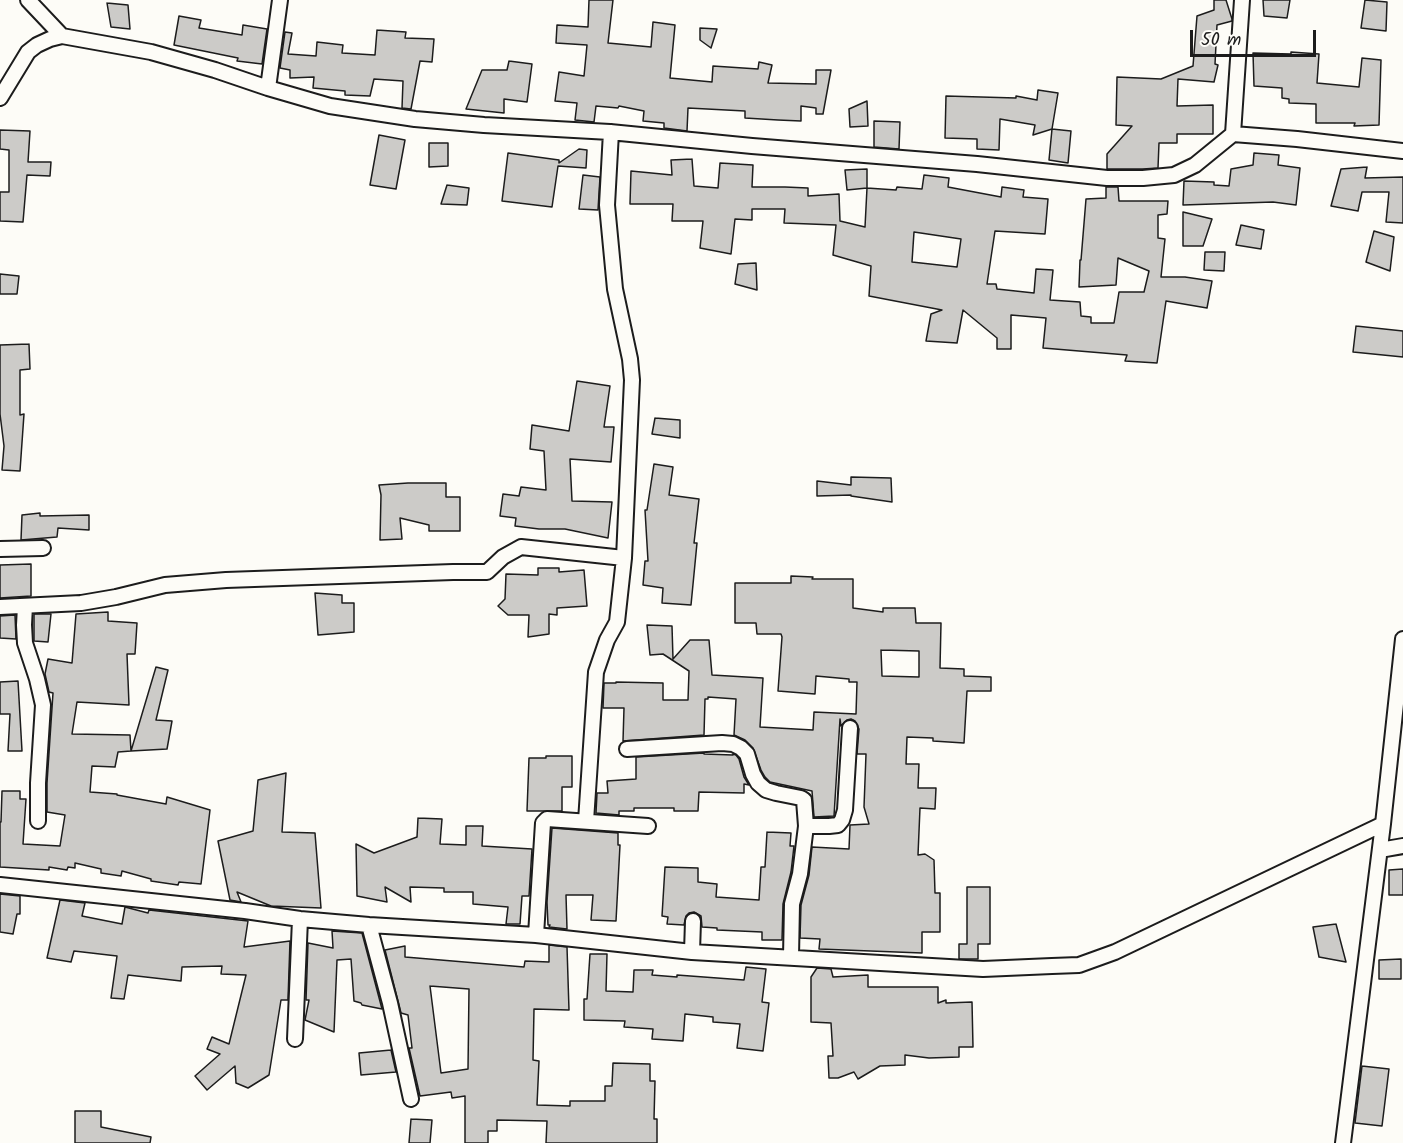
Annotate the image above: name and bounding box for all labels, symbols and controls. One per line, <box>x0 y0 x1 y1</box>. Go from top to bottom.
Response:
scale bar <box>1193 18 1319 56</box>
text: 50 m <box>1201 26 1241 55</box>

